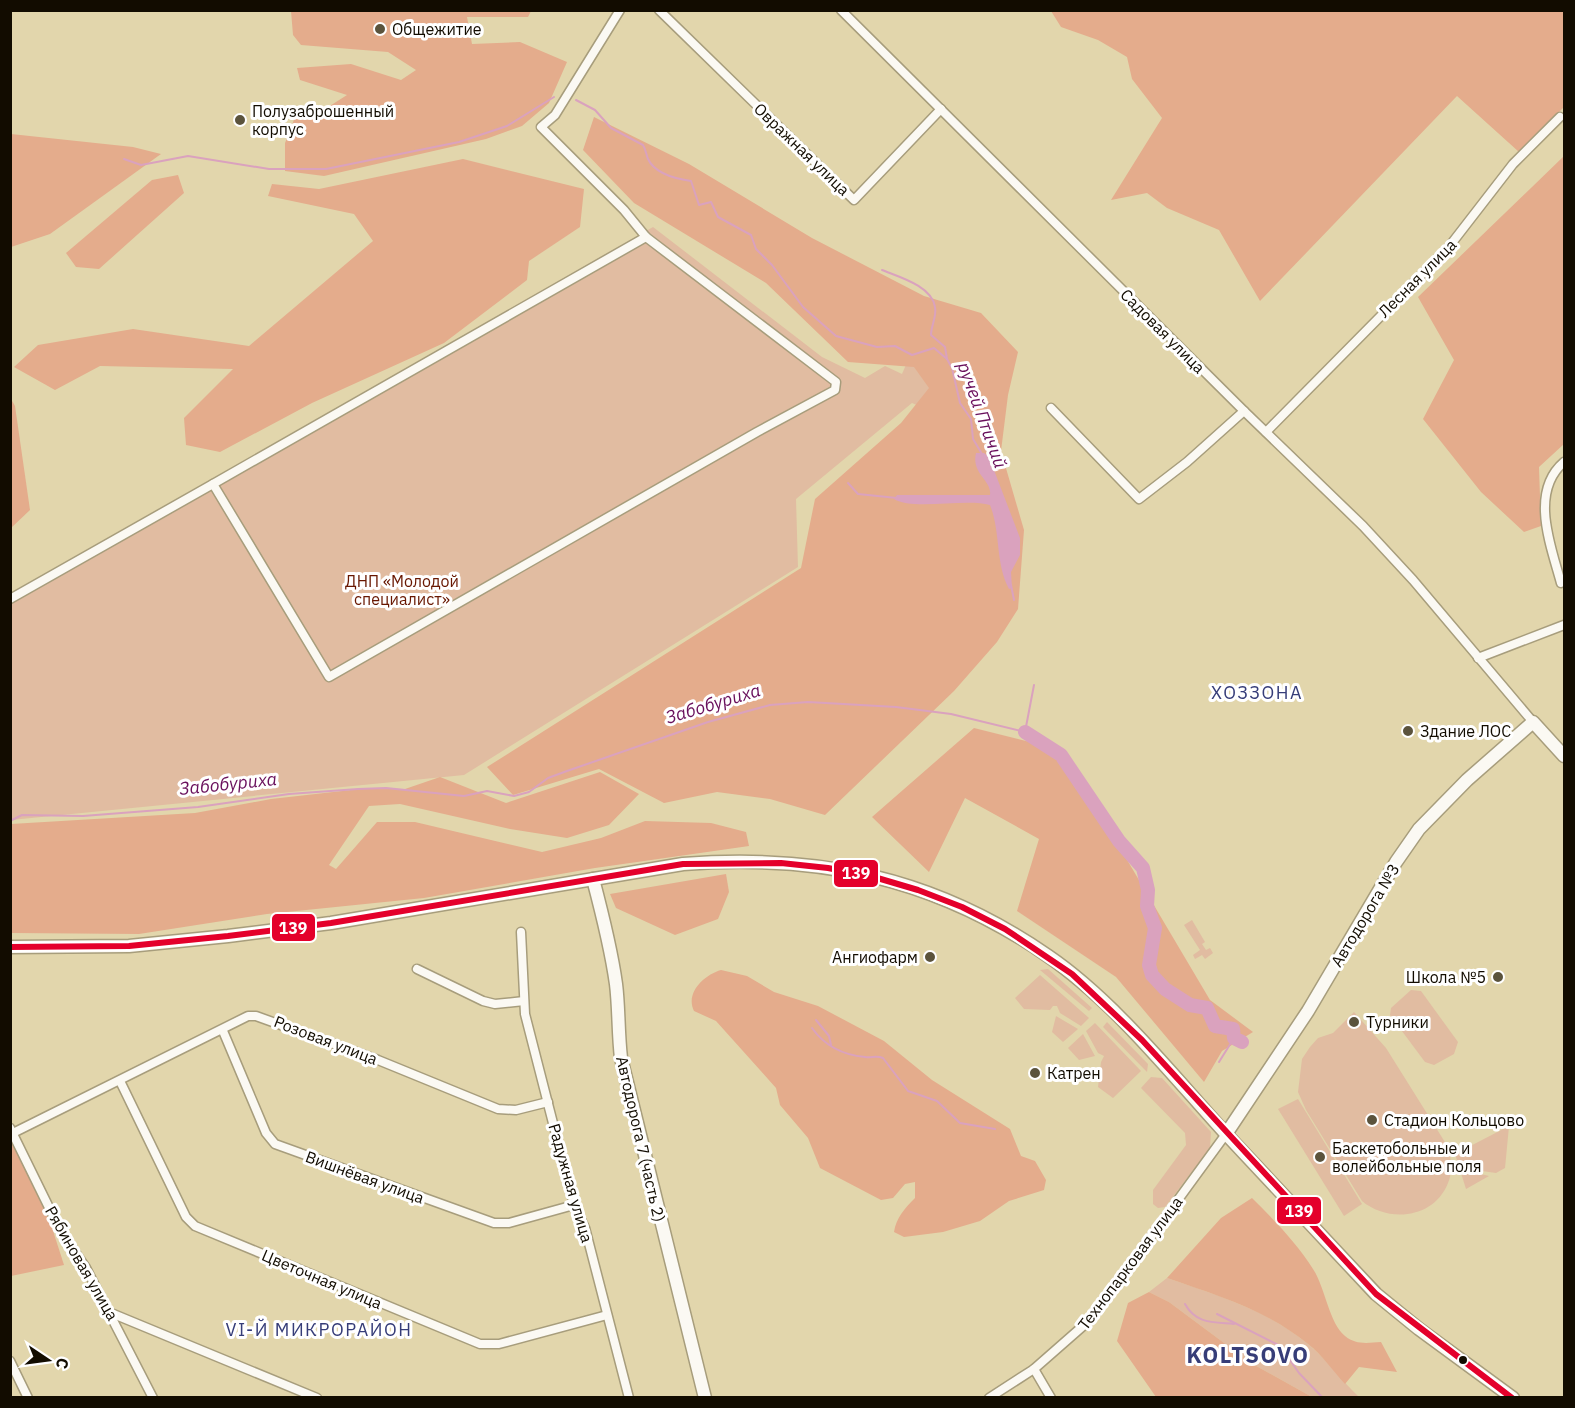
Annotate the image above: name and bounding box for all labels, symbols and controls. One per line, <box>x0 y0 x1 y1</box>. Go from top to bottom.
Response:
place label: Общежитие <box>392 19 482 39</box>
marker: Общежитие <box>373 22 387 36</box>
street label: Овражная улица <box>750 98 854 200</box>
place label: Полузаброшенный корпус <box>252 101 394 139</box>
marker: Полузаброшенный корпус <box>233 113 247 127</box>
street label: Лесная улица <box>1374 234 1461 321</box>
street label: Садовая улица <box>1117 285 1210 378</box>
water label: ручей Птичий <box>952 358 1012 471</box>
park label: ДНП «Молодой специалист» <box>345 571 459 609</box>
water label: Забобуриха <box>663 678 763 729</box>
district label: ХОЗЗОНА <box>1211 681 1303 704</box>
place label: Здание ЛОС <box>1420 721 1511 741</box>
marker: Здание ЛОС <box>1401 724 1415 738</box>
water label: Забобуриха <box>178 767 278 800</box>
line badge: 139 <box>833 859 879 888</box>
street label: Автодорога №3 <box>1326 860 1404 970</box>
text: 139 <box>842 863 870 883</box>
line badge: 139 <box>271 913 316 942</box>
text: 139 <box>279 918 307 938</box>
place label: Ангиофарм <box>832 947 918 967</box>
marker: Ангиофарм <box>923 950 937 964</box>
place label: Школа №5 <box>1406 967 1486 987</box>
marker: Школа №5 <box>1491 970 1505 984</box>
street label: Розовая улица <box>271 1011 381 1069</box>
place label: Турники <box>1366 1012 1429 1032</box>
marker: Турники <box>1347 1015 1361 1029</box>
street label: Автодорога 7 (часть 2) <box>612 1054 670 1224</box>
place label: Катрен <box>1047 1063 1101 1083</box>
marker: Катрен <box>1028 1066 1042 1080</box>
place label: Стадион Кольцово <box>1384 1110 1524 1130</box>
marker: Стадион Кольцово <box>1365 1113 1379 1127</box>
street label: Радужная улица <box>544 1121 598 1245</box>
place label: Баскетобольные и волейбольные поля <box>1332 1138 1482 1176</box>
street label: Вишнёвая улица <box>303 1146 428 1208</box>
marker: Баскетобольные и волейбольные поля <box>1313 1150 1327 1164</box>
street label: Технопарковая улица <box>1073 1192 1187 1334</box>
line badge: 139 <box>1276 1196 1322 1225</box>
text: 139 <box>1285 1201 1313 1221</box>
street label: Рябиновая улица <box>41 1202 123 1324</box>
street label: Цветочная улица <box>259 1245 386 1314</box>
district label: VI-Й МИКРОРАЙОН <box>225 1318 413 1341</box>
north arrow <box>18 1330 78 1390</box>
district label: KOLTSOVO <box>1187 1340 1309 1369</box>
unlabelled marker <box>1457 1354 1469 1366</box>
text: С <box>52 1356 74 1371</box>

